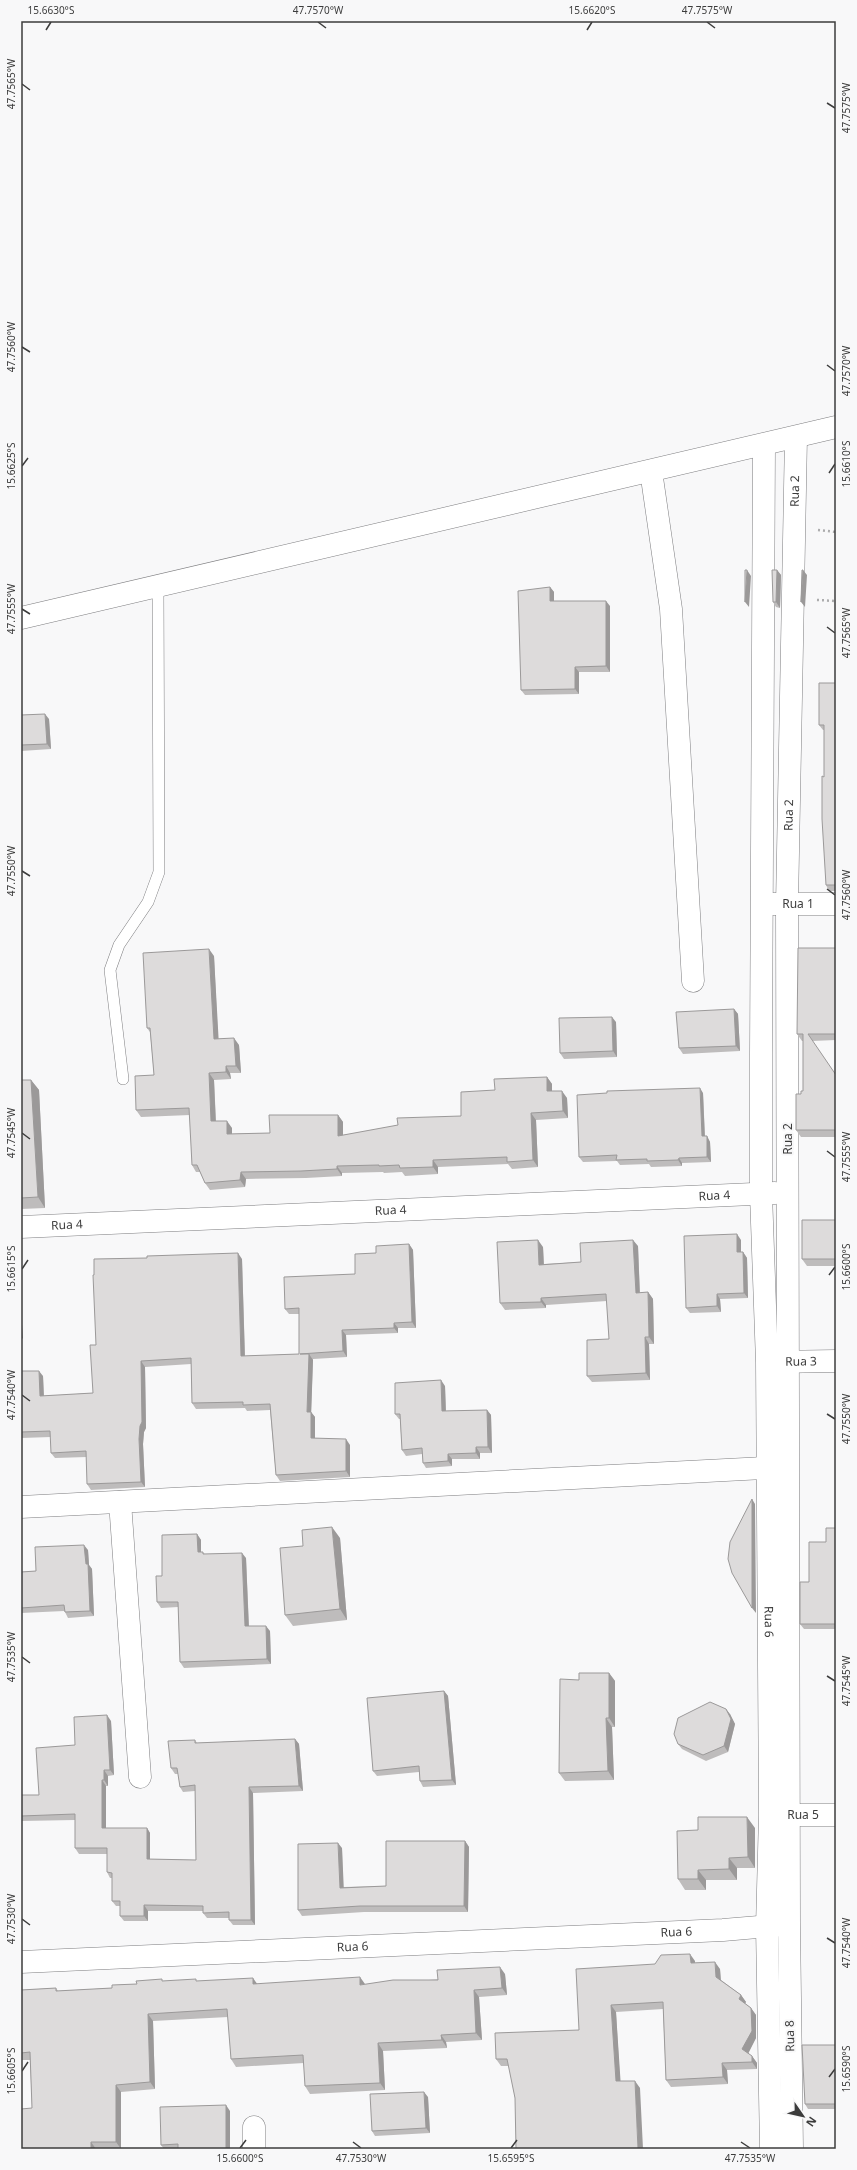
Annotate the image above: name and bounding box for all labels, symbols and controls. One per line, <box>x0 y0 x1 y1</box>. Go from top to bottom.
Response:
text: 15.6630°S <box>28 3 75 17</box>
text: 47.7570°W <box>293 3 344 17</box>
text: 15.6620°S <box>569 3 616 17</box>
text: 47.7575°W <box>682 3 733 17</box>
text: 47.7565°W <box>4 58 18 109</box>
text: 47.7575°W <box>839 82 853 133</box>
text: 47.7560°W <box>4 321 18 372</box>
text: 47.7570°W <box>839 345 853 396</box>
text: 15.6610°S <box>839 440 853 487</box>
text: 15.6625°S <box>4 442 18 489</box>
street label: Rua 2 <box>786 475 803 507</box>
text: 47.7555°W <box>4 583 18 634</box>
text: 47.7565°W <box>839 607 853 658</box>
street label: Rua 2 <box>779 799 797 831</box>
text: 47.7550°W <box>4 845 18 896</box>
text: 47.7560°W <box>839 869 853 920</box>
street label: Rua 1 <box>782 895 814 912</box>
text: 47.7545°W <box>4 1107 18 1158</box>
street label: Rua 2 <box>779 1123 796 1155</box>
text: 47.7555°W <box>839 1131 853 1182</box>
street label: Rua 4 <box>698 1186 731 1204</box>
street label: Rua 4 <box>374 1201 407 1219</box>
street label: Rua 4 <box>51 1215 83 1234</box>
text: 15.6600°S <box>839 1243 853 1290</box>
text: 15.6615°S <box>4 1245 18 1292</box>
street label: Rua 3 <box>785 1352 817 1370</box>
text: 47.7540°W <box>4 1369 18 1420</box>
text: 47.7550°W <box>839 1393 853 1444</box>
street label: Rua 6 <box>761 1606 778 1638</box>
text: 47.7535°W <box>4 1631 18 1682</box>
text: 47.7545°W <box>839 1655 853 1706</box>
street label: Rua 5 <box>787 1806 819 1823</box>
text: 47.7530°W <box>4 1893 18 1944</box>
text: 47.7540°W <box>839 1917 853 1968</box>
street label: Rua 6 <box>660 1922 693 1941</box>
street label: Rua 6 <box>336 1937 369 1956</box>
street label: Rua 8 <box>781 2020 798 2052</box>
text: 15.6590°S <box>839 2045 853 2092</box>
text: 15.6605°S <box>4 2047 18 2094</box>
north arrow <box>783 2096 823 2136</box>
text: N <box>803 2114 820 2130</box>
text: 15.6600°S <box>217 2151 264 2165</box>
text: 47.7530°W <box>336 2151 387 2165</box>
text: 15.6595°S <box>488 2151 535 2165</box>
text: 47.7535°W <box>725 2151 776 2165</box>

